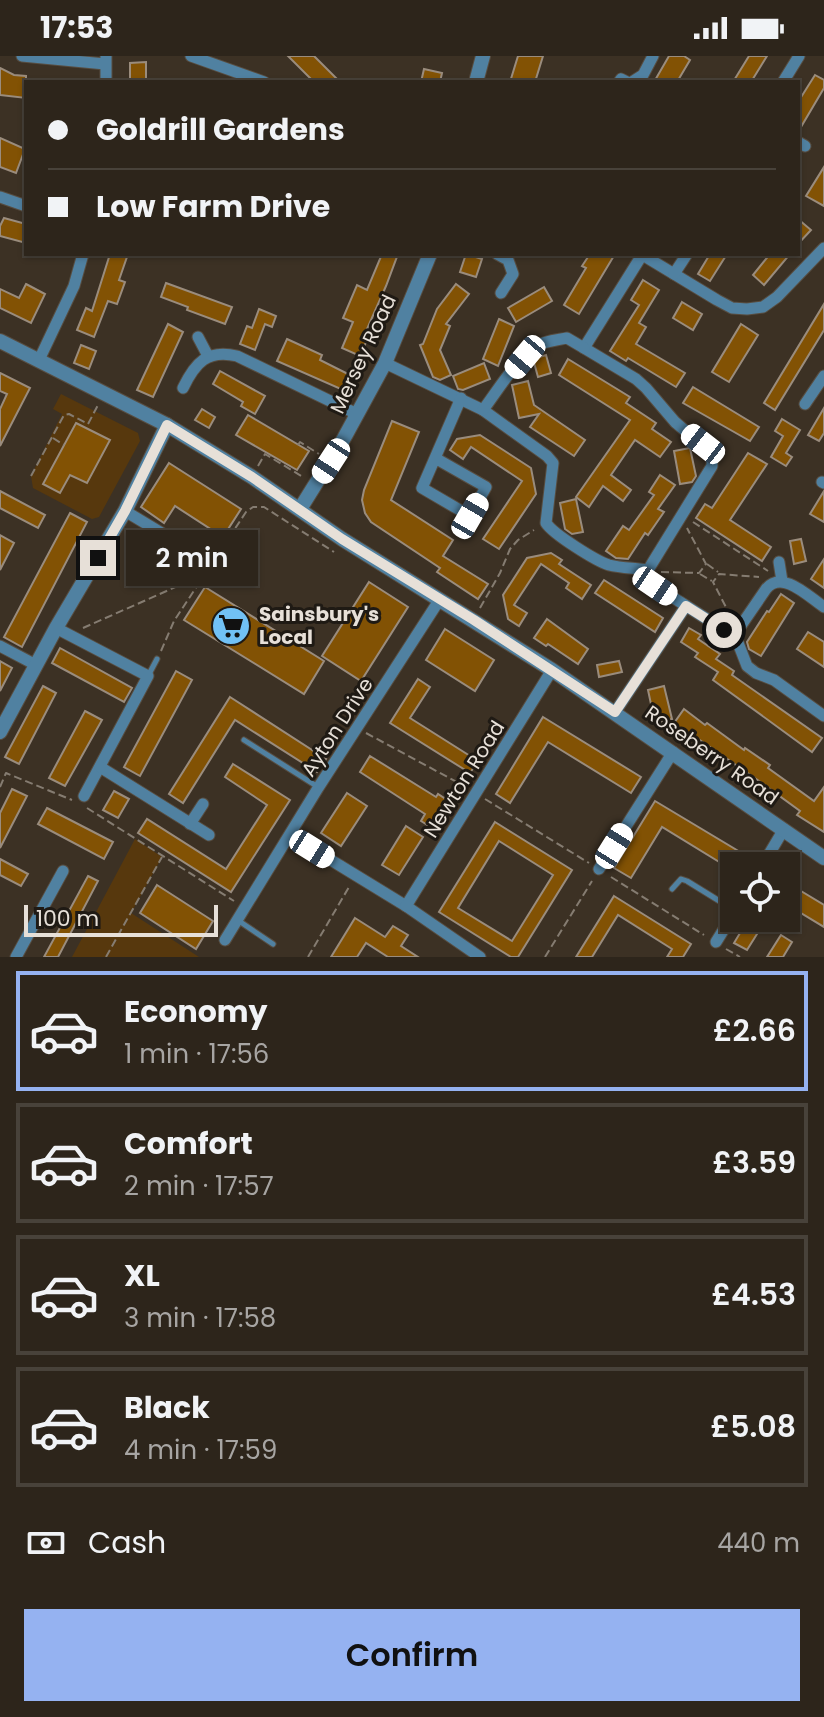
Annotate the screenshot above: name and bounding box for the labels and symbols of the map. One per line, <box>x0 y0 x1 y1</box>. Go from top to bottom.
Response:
street label: Mersey Road <box>323 290 403 418</box>
car <box>500 331 550 383</box>
car <box>677 420 729 468</box>
car <box>308 434 354 488</box>
car <box>448 489 492 543</box>
callout: 2 min <box>126 530 258 586</box>
route end <box>80 540 116 576</box>
car <box>628 563 682 609</box>
place label: Sainsbury's Local <box>259 600 379 651</box>
supermarket icon: Sainsbury's Local <box>210 605 252 647</box>
route start <box>706 612 742 648</box>
street label: Ayton Drive <box>294 672 380 782</box>
street label: Roseberry Road <box>640 698 784 812</box>
street label: Newton Road <box>417 715 511 843</box>
car <box>591 819 637 873</box>
car <box>285 826 339 872</box>
scale bar <box>24 901 218 937</box>

